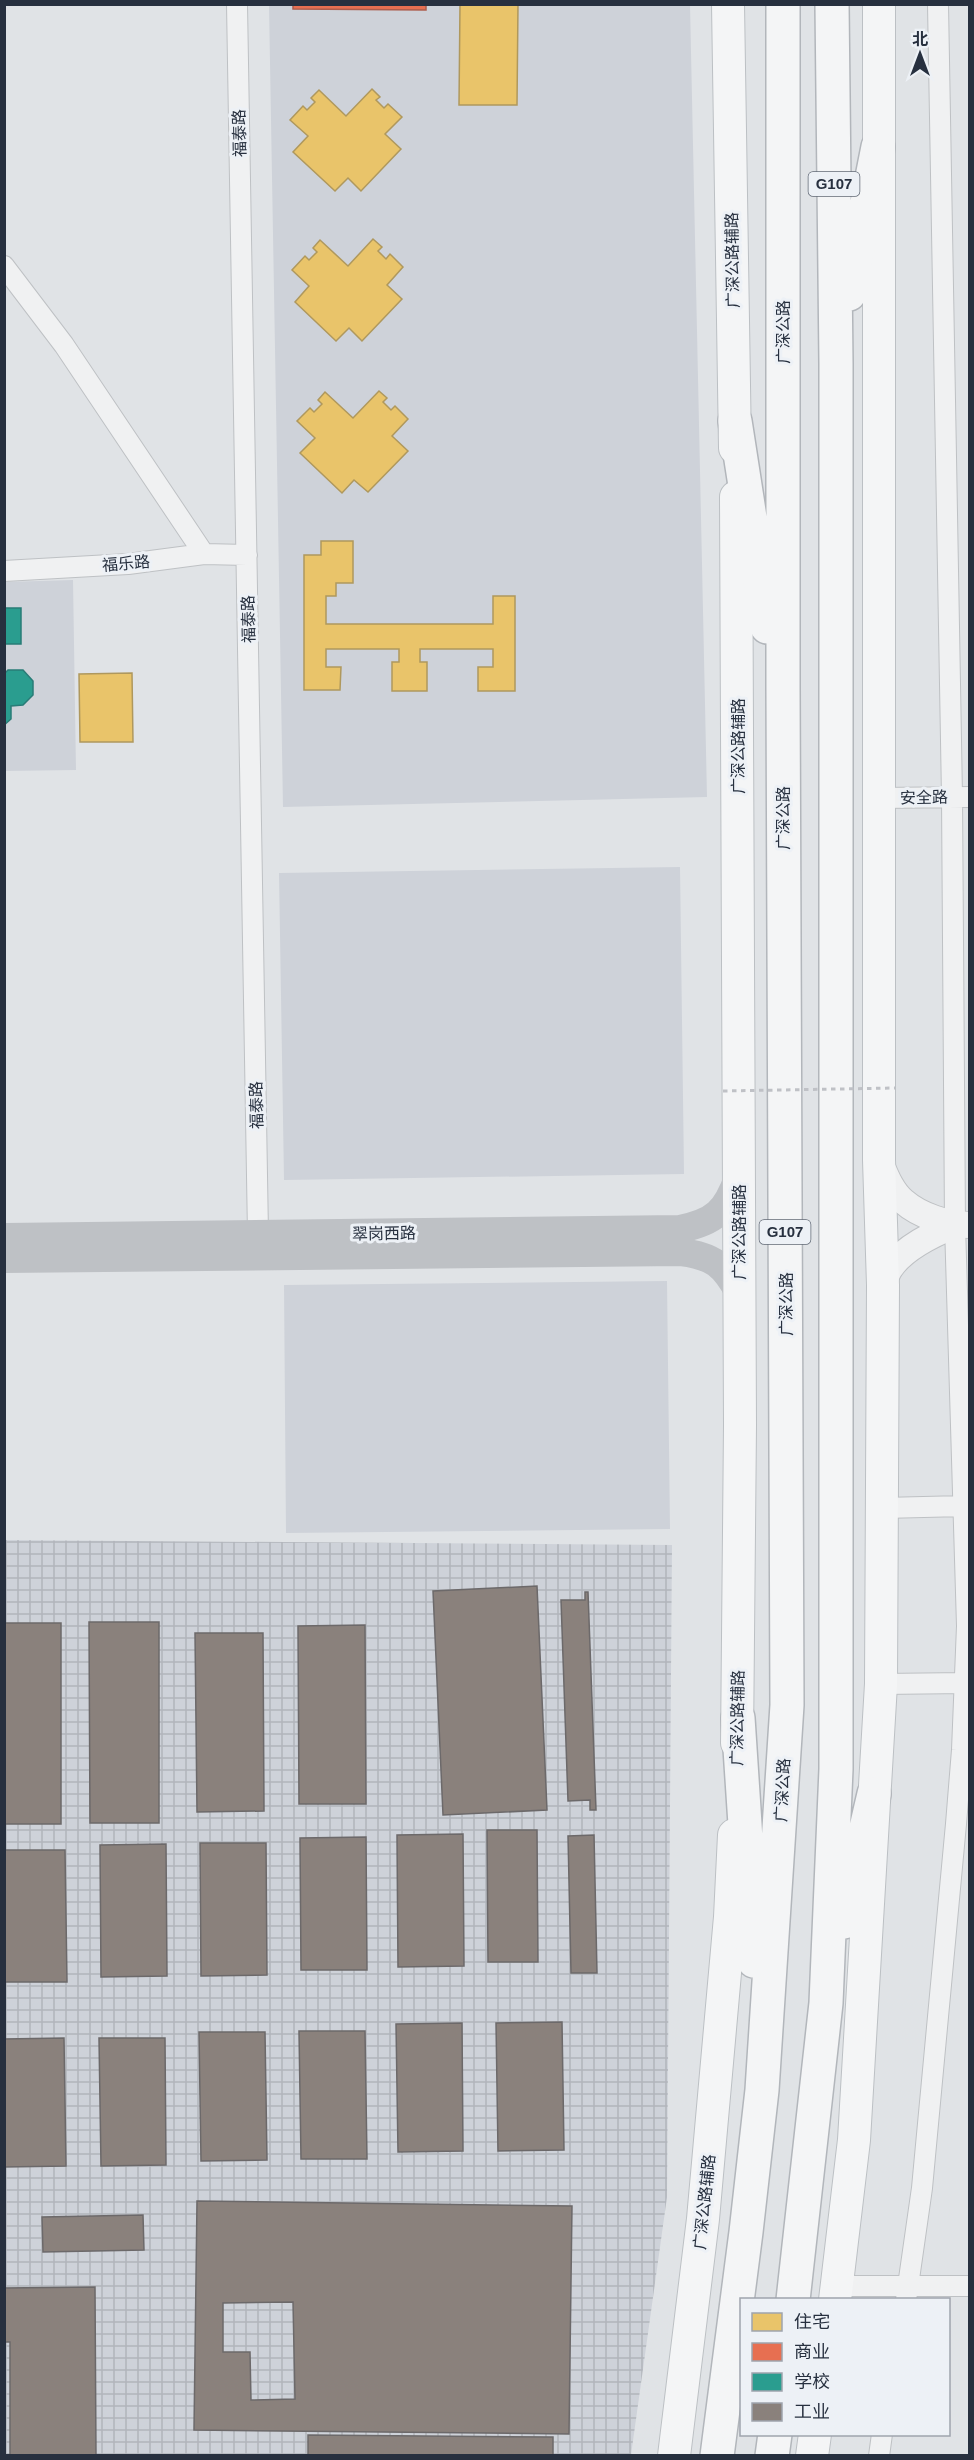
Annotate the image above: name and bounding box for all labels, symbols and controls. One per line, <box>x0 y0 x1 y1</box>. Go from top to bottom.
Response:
north arrow <box>890 24 950 84</box>
text: 北 <box>912 31 928 48</box>
street label: 福泰路 <box>231 109 248 157</box>
road number: G107 <box>808 172 860 196</box>
street label: 广深公路辅路 <box>723 212 742 308</box>
street label: 广深公路 <box>775 300 792 364</box>
street label: 福乐路 <box>101 553 151 574</box>
street label: 福泰路 <box>240 595 257 643</box>
street label: 广深公路辅路 <box>730 698 747 794</box>
street label: 广深公路 <box>775 786 792 850</box>
street label: 安全路 <box>900 789 948 806</box>
street label: 福泰路 <box>248 1081 265 1129</box>
street label: 广深公路辅路 <box>731 1184 748 1280</box>
road number: G107 <box>760 1220 810 1244</box>
street label: 翠岗西路 <box>352 1224 416 1243</box>
street label: 广深公路 <box>778 1272 795 1336</box>
street label: 广深公路辅路 <box>728 1670 747 1766</box>
street label: 广深公路 <box>772 1758 793 1822</box>
street label: 广深公路辅路 <box>691 2153 718 2251</box>
legend <box>740 2298 950 2436</box>
text: 住宅 <box>794 2312 830 2332</box>
text: 商业 <box>794 2342 830 2362</box>
text: 学校 <box>794 2372 830 2392</box>
text: 工业 <box>794 2402 830 2422</box>

